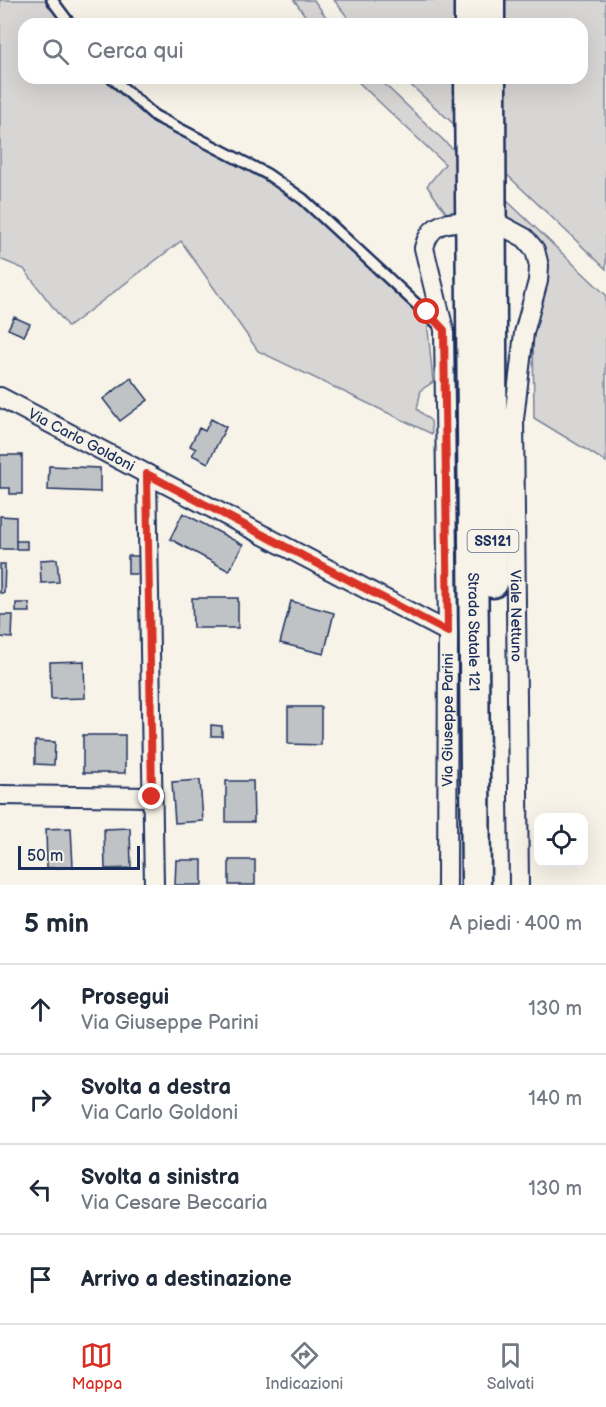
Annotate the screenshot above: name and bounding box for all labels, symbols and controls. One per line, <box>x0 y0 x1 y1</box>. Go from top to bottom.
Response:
search box <box>18 18 588 84</box>
icon: search <box>39 35 72 68</box>
text: Cerca qui <box>87 38 184 65</box>
route start <box>413 298 439 324</box>
street label: Via Carlo Goldoni <box>25 404 138 476</box>
road number: SS121 <box>468 530 518 552</box>
street label: Viale Nettuno <box>506 570 526 662</box>
street label: Strada Statale 121 <box>463 572 483 692</box>
street label: Via Giuseppe Parini <box>438 653 458 787</box>
route end <box>138 783 164 809</box>
map controls <box>534 813 588 867</box>
button: locate <box>534 813 588 867</box>
scale bar <box>18 843 140 870</box>
text: 50 m <box>27 847 63 866</box>
text: 5 min <box>24 909 89 940</box>
text: A piedi · 400 m <box>449 912 582 936</box>
text: Prosegui <box>81 984 169 1011</box>
icon: ahead <box>24 993 57 1026</box>
text: 130 m <box>528 997 582 1021</box>
text: Via Giuseppe Parini <box>81 1011 259 1035</box>
text: Svolta a destra <box>81 1074 231 1101</box>
icon: right <box>24 1083 57 1116</box>
text: 140 m <box>528 1087 582 1111</box>
text: Via Carlo Goldoni <box>81 1101 238 1125</box>
text: Svolta a sinistra <box>81 1164 240 1191</box>
icon: left <box>24 1173 57 1206</box>
text: 130 m <box>528 1177 582 1201</box>
text: Via Cesare Beccaria <box>81 1191 268 1215</box>
icon: arrive <box>24 1263 57 1296</box>
text: Arrivo a destinazione <box>81 1266 292 1293</box>
tab: Mappa <box>72 1339 122 1394</box>
tab: Indicazioni <box>266 1339 343 1394</box>
tab: Salvati <box>487 1339 534 1394</box>

